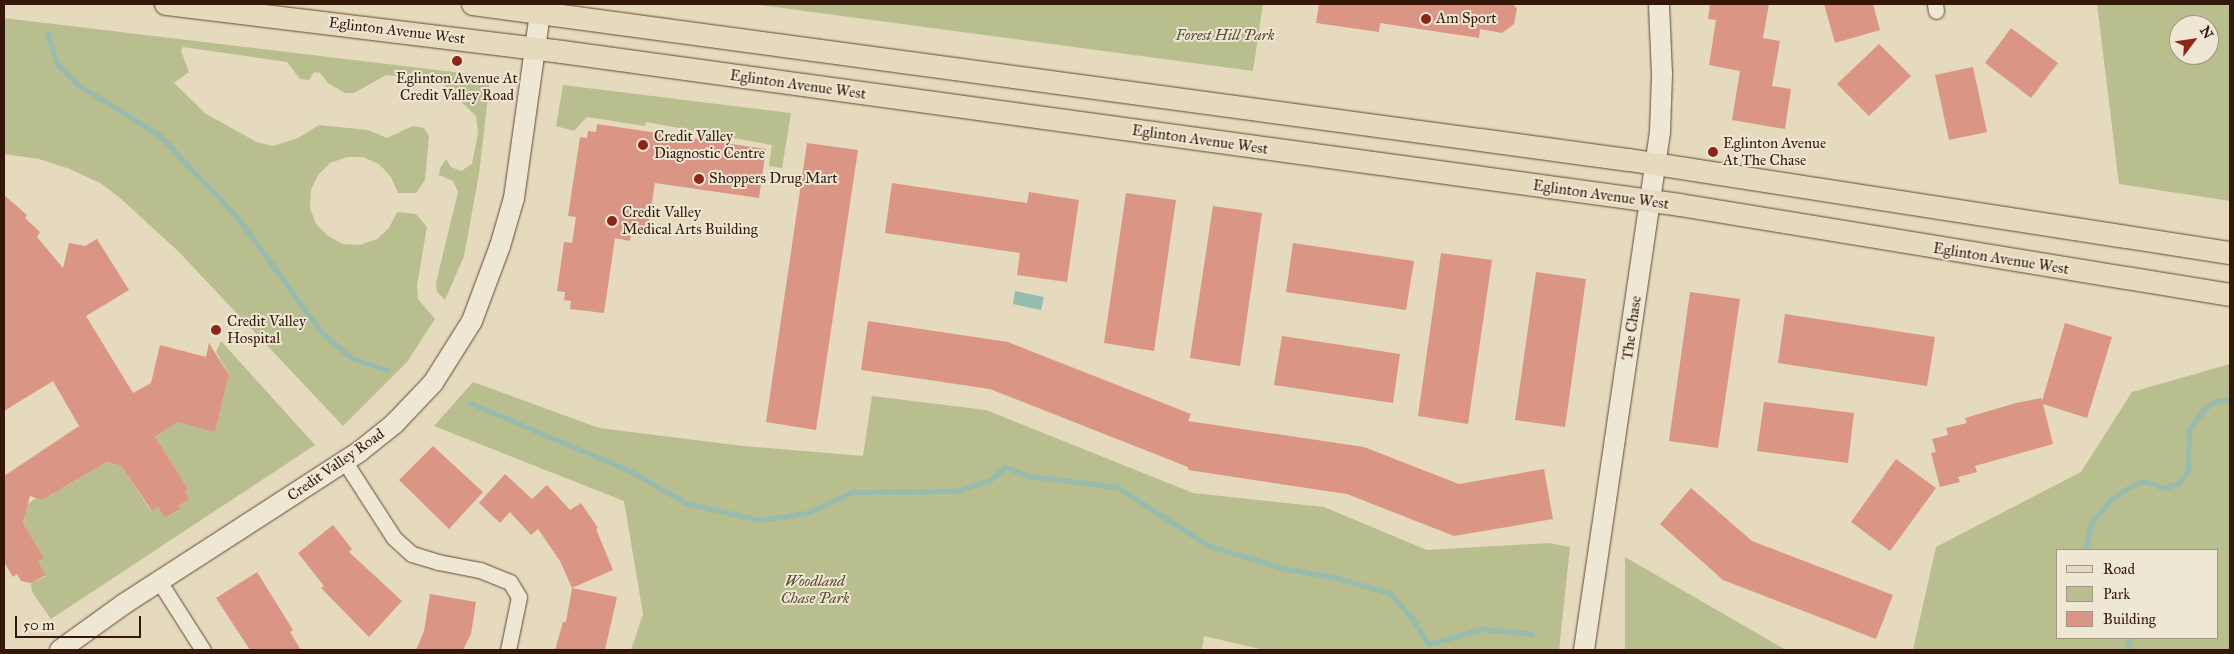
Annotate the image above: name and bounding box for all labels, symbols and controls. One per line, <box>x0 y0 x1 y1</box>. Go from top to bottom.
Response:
place label: Am Sport <box>1436 10 1497 28</box>
marker: Am Sport <box>1420 13 1432 25</box>
street label: Eglinton Avenue West <box>328 14 466 48</box>
north arrow <box>2169 15 2219 65</box>
text: N <box>2196 23 2217 42</box>
park label: Forest Hill Park <box>1176 27 1274 45</box>
marker: Eglinton Avenue At Credit Valley Road <box>451 55 463 67</box>
street label: Eglinton Avenue West <box>729 67 867 103</box>
place label: Eglinton Avenue At Credit Valley Road <box>396 69 518 104</box>
street label: Eglinton Avenue West <box>1131 122 1269 158</box>
place label: Credit Valley Diagnostic Centre <box>654 127 765 162</box>
place label: Eglinton Avenue At The Chase <box>1723 134 1826 169</box>
marker: Credit Valley Diagnostic Centre <box>636 138 650 152</box>
marker: Eglinton Avenue At The Chase <box>1707 146 1719 158</box>
place label: Shoppers Drug Mart <box>709 170 838 188</box>
marker: Shoppers Drug Mart <box>693 173 705 185</box>
street label: Eglinton Avenue West <box>1532 177 1670 213</box>
place label: Credit Valley Medical Arts Building <box>622 203 758 238</box>
marker: Credit Valley Medical Arts Building <box>606 215 618 227</box>
street label: Eglinton Avenue West <box>1932 239 2070 279</box>
street label: The Chase <box>1619 295 1645 361</box>
place label: Credit Valley Hospital <box>227 312 306 347</box>
marker: Credit Valley Hospital <box>209 323 223 337</box>
street label: Credit Valley Road <box>284 425 388 505</box>
legend <box>2056 549 2219 639</box>
text: Road <box>2103 560 2135 578</box>
park label: Woodland Chase Park <box>781 572 849 607</box>
text: Park <box>2103 585 2130 603</box>
scale bar <box>18 606 144 638</box>
text: Building <box>2103 610 2156 628</box>
text: 50 m <box>23 616 55 634</box>

